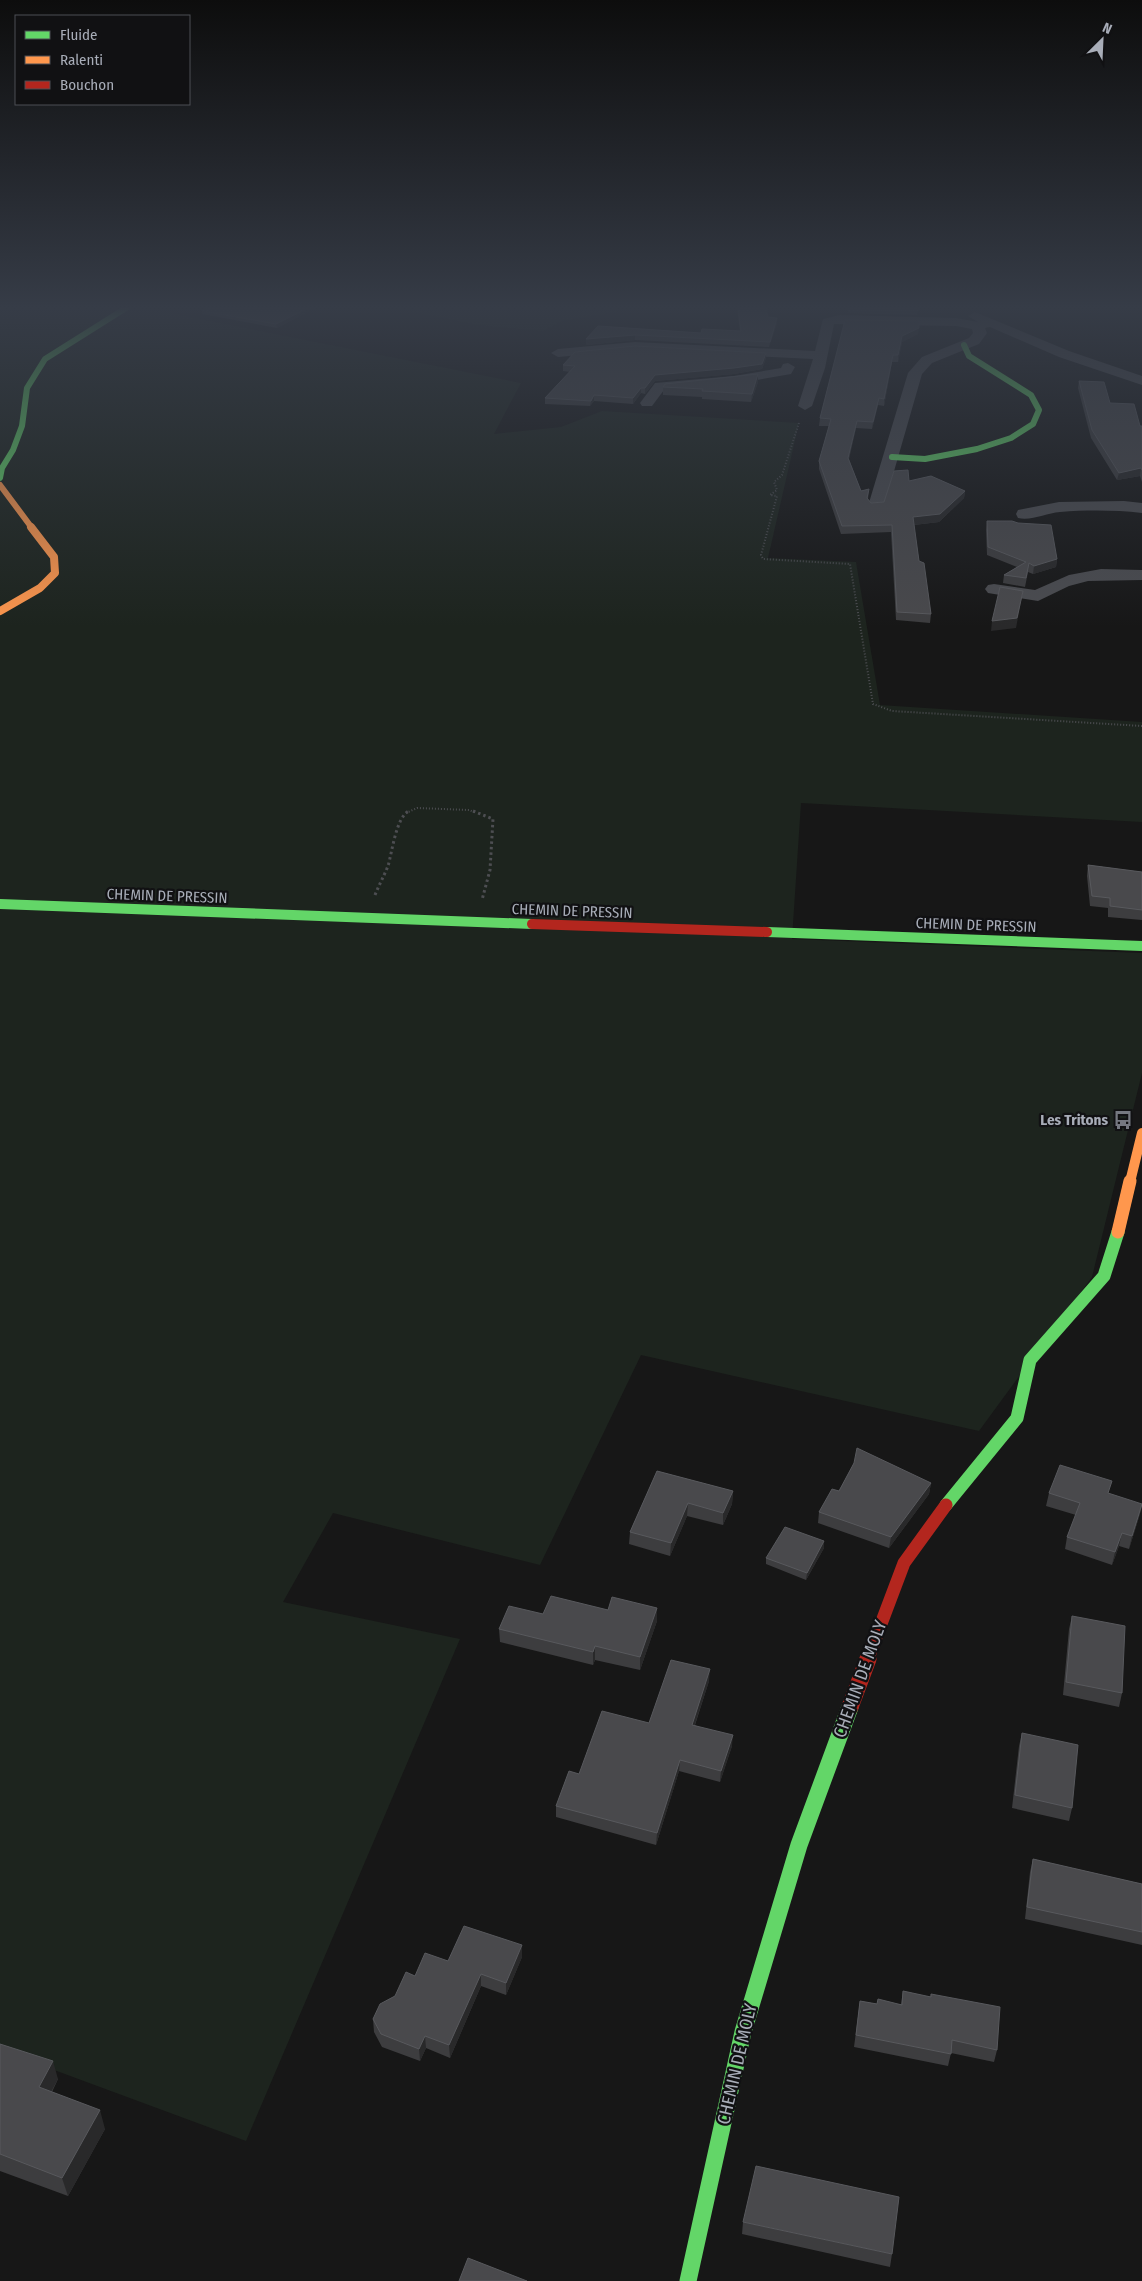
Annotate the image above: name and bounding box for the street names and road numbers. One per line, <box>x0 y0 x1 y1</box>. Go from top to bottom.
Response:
street label: CHEMIN DE PRESSIN <box>106 885 228 907</box>
street label: CHEMIN DE PRESSIN <box>511 900 633 922</box>
street label: CHEMIN DE PRESSIN <box>915 914 1037 936</box>
street label: CHEMIN DE MOLY <box>829 1617 891 1741</box>
street label: CHEMIN DE MOLY <box>712 2001 762 2127</box>

